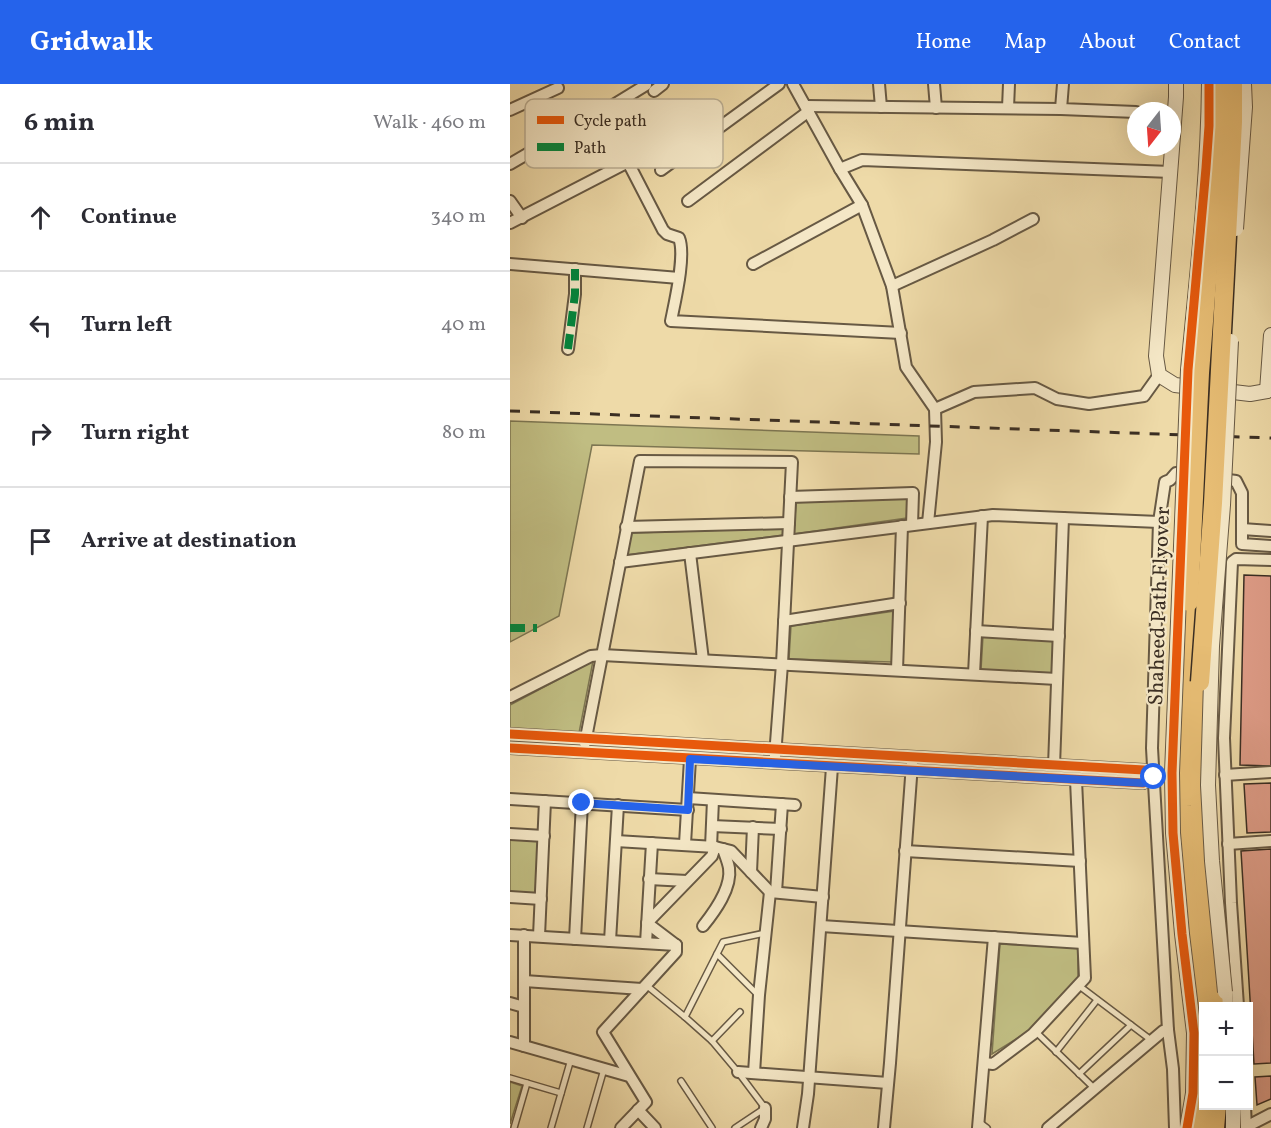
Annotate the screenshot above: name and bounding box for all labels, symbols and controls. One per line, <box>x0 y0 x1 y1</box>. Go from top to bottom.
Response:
text: Gridwalk <box>30 23 153 62</box>
text: Home <box>916 28 971 57</box>
text: Map <box>1004 28 1046 57</box>
text: About <box>1079 28 1136 57</box>
text: Contact <box>1169 28 1241 57</box>
legend <box>525 99 723 168</box>
north arrow <box>1127 102 1181 156</box>
text: 6 min <box>24 105 95 141</box>
text: Walk · 460 m <box>373 109 486 137</box>
text: Cycle path <box>574 111 647 133</box>
text: Path <box>574 138 606 160</box>
icon: ahead <box>24 201 57 234</box>
text: Continue <box>81 202 177 233</box>
text: 340 m <box>430 203 486 231</box>
icon: left <box>24 309 57 342</box>
text: Turn left <box>81 310 172 341</box>
text: 40 m <box>441 311 486 339</box>
icon: right <box>24 417 57 450</box>
text: Turn right <box>81 418 189 449</box>
text: 80 m <box>442 419 486 447</box>
street label: Shaheed Path Flyover <box>1142 506 1178 706</box>
icon: arrive <box>24 525 57 558</box>
text: Arrive at destination <box>81 526 297 557</box>
route start <box>1140 763 1166 789</box>
route end <box>568 789 594 815</box>
map controls <box>1199 1002 1253 1110</box>
button: + <box>1199 1002 1253 1056</box>
button: − <box>1199 1056 1253 1110</box>

